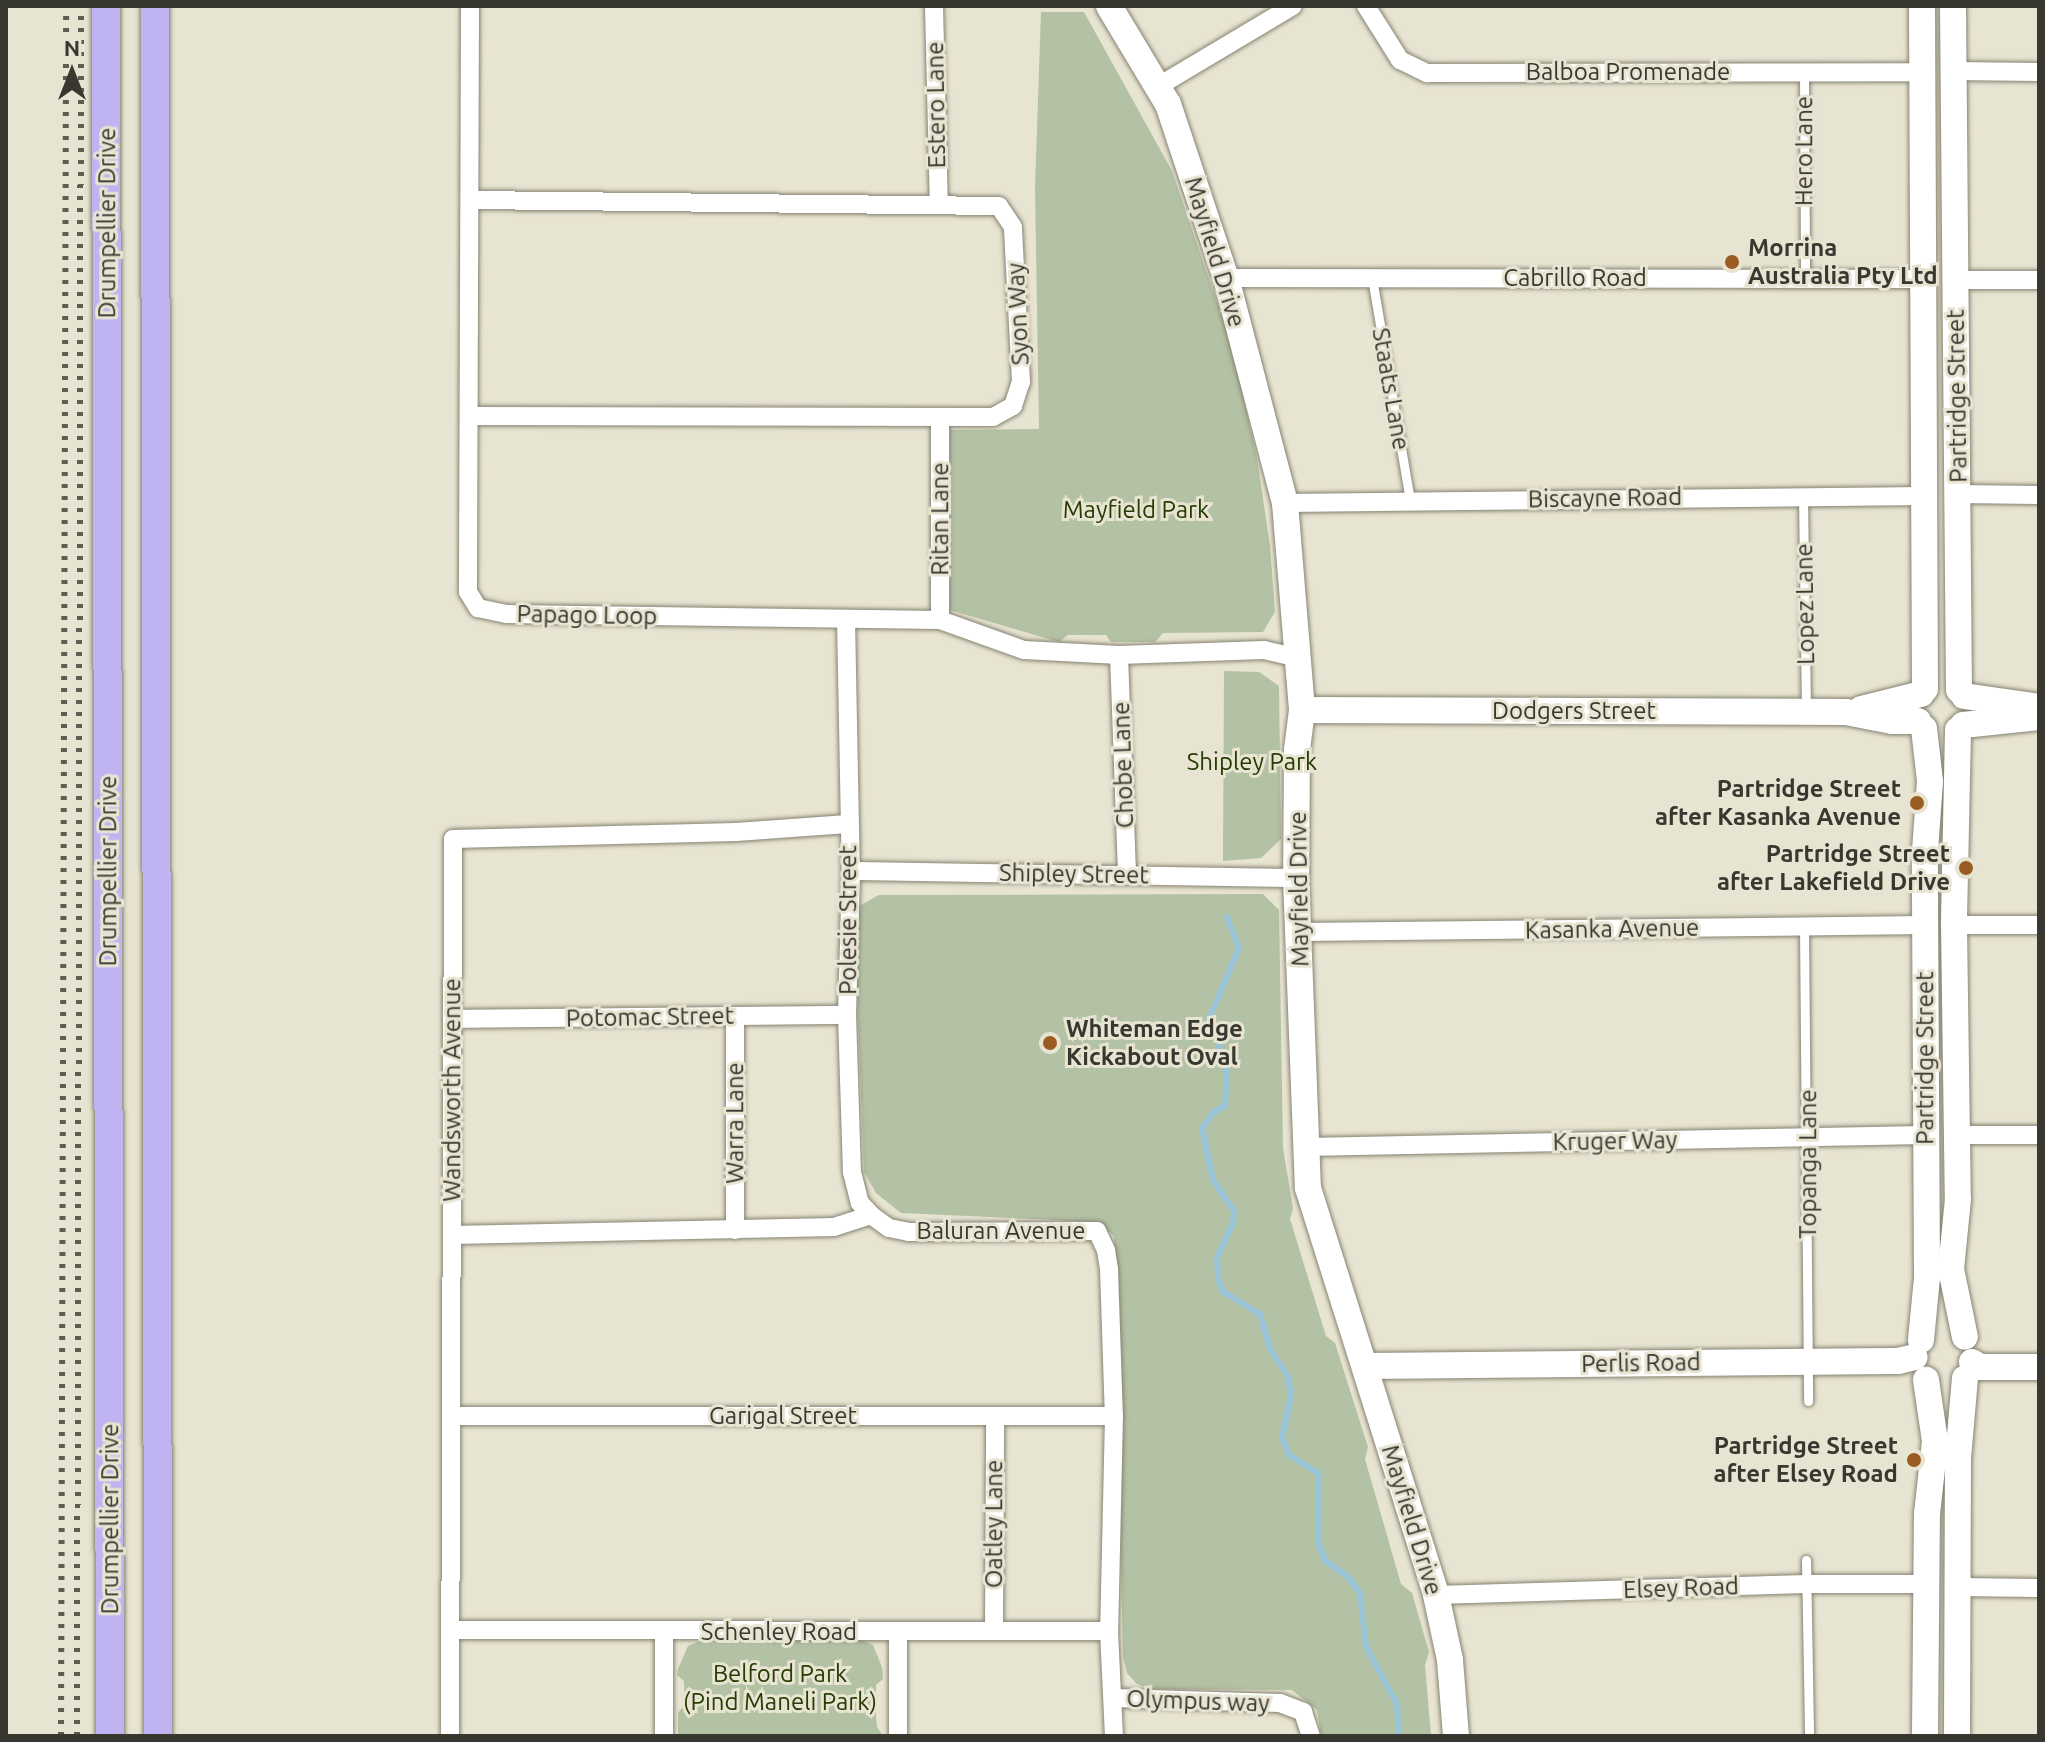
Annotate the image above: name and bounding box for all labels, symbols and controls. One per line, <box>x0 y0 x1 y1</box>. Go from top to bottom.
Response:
north arrow <box>32 32 112 112</box>
text: N <box>64 35 80 60</box>
street label: Estero Lane <box>920 41 952 169</box>
street label: Balboa Promenade <box>1526 58 1730 86</box>
street label: Hero Lane <box>1790 96 1818 206</box>
street label: Drumpellier Drive <box>93 128 121 318</box>
street label: Mayfield Drive <box>1178 173 1252 331</box>
place label: Morrina Australia Pty Ltd <box>1748 234 1938 290</box>
marker: Morrina Australia Pty Ltd <box>1723 253 1741 271</box>
street label: Syon Way <box>1001 262 1035 366</box>
street label: Cabrillo Road <box>1503 264 1647 292</box>
street label: Partridge Street <box>1941 309 1973 483</box>
street label: Staats Lane <box>1366 326 1416 452</box>
street label: Ritan Lane <box>926 462 954 576</box>
street label: Biscayne Road <box>1528 482 1682 514</box>
park label: Mayfield Park <box>1063 496 1209 524</box>
street label: Lopez Lane <box>1790 543 1820 665</box>
street label: Papago Loop <box>516 599 658 631</box>
street label: Dodgers Street <box>1492 697 1656 725</box>
street label: Chobe Lane <box>1106 701 1140 829</box>
park label: Shipley Park <box>1187 748 1317 776</box>
place label: Partridge Street after Kasanka Avenue <box>1655 775 1901 831</box>
street label: Drumpellier Drive <box>94 776 122 966</box>
marker: Partridge Street after Kasanka Avenue <box>1908 794 1926 812</box>
street label: Mayfield Drive <box>1283 811 1315 967</box>
place label: Partridge Street after Lakefield Drive <box>1717 840 1950 896</box>
street label: Polesie Street <box>834 845 862 995</box>
street label: Shipley Street <box>999 858 1149 890</box>
marker: Partridge Street after Lakefield Drive <box>1957 859 1975 877</box>
street label: Kasanka Avenue <box>1525 913 1699 945</box>
street label: Partridge Street <box>1911 971 1939 1145</box>
street label: Wandsworth Avenue <box>438 978 466 1202</box>
street label: Potomac Street <box>566 1001 734 1033</box>
place label: Whiteman Edge Kickabout Oval <box>1066 1015 1243 1071</box>
marker: Whiteman Edge Kickabout Oval <box>1041 1034 1059 1052</box>
street label: Warra Lane <box>721 1062 749 1184</box>
street label: Topanga Lane <box>1794 1089 1822 1239</box>
street label: Kruger Way <box>1552 1126 1678 1156</box>
street label: Baluran Avenue <box>916 1217 1086 1245</box>
street label: Perlis Road <box>1581 1348 1701 1378</box>
street label: Garigal Street <box>709 1402 857 1430</box>
street label: Drumpellier Drive <box>96 1424 124 1614</box>
place label: Partridge Street after Elsey Road <box>1713 1432 1898 1488</box>
street label: Mayfield Drive <box>1375 1441 1449 1599</box>
marker: Partridge Street after Elsey Road <box>1905 1451 1923 1469</box>
street label: Oatley Lane <box>980 1460 1008 1588</box>
street label: Elsey Road <box>1623 1572 1739 1604</box>
street label: Schenley Road <box>701 1618 857 1646</box>
park label: Belford Park (Pind Maneli Park) <box>683 1660 877 1716</box>
street label: Olympus way <box>1126 1684 1270 1718</box>

